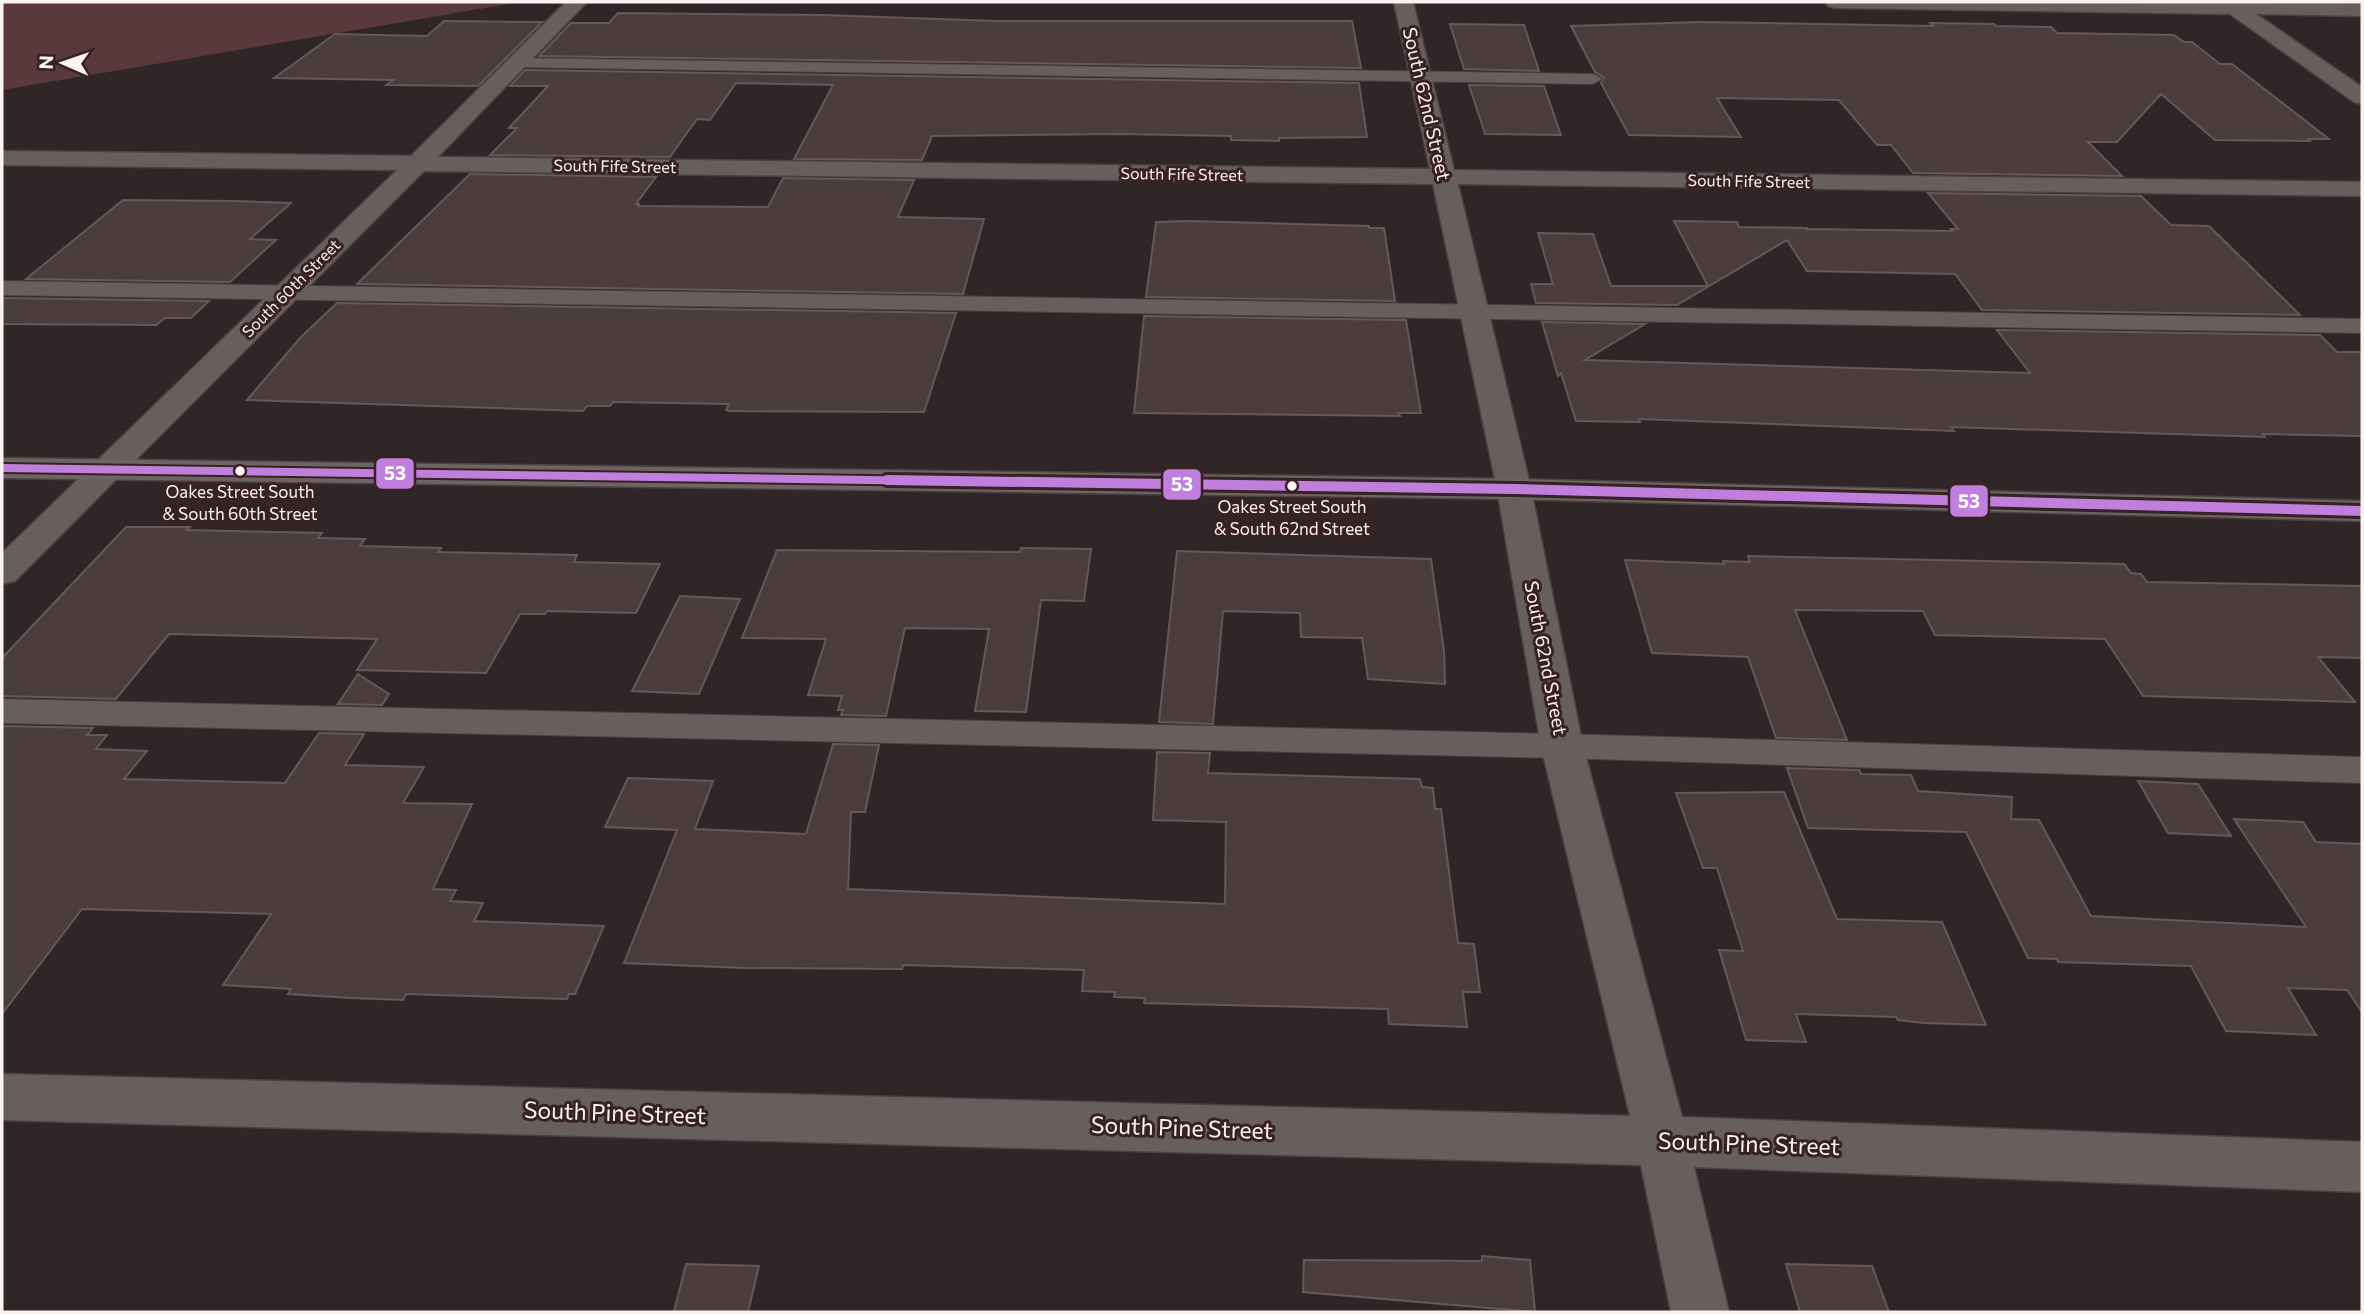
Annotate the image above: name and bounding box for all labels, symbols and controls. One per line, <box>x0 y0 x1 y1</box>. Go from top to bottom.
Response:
street label: South 62nd Street <box>1399 25 1456 183</box>
north arrow <box>28 28 98 98</box>
text: N <box>34 55 57 70</box>
street label: South Fife Street <box>554 155 677 176</box>
street label: South Fife Street <box>1121 163 1244 184</box>
street label: South Fife Street <box>1688 170 1811 191</box>
street label: South 60th Street <box>238 234 344 341</box>
line badge: 53 <box>375 457 415 490</box>
text: 53 <box>384 461 406 484</box>
marker: Oakes Street South & South 60th Street <box>233 464 247 478</box>
line badge: 53 <box>1162 468 1202 501</box>
text: 53 <box>1171 472 1193 495</box>
marker: Oakes Street South & South 62nd Street <box>1285 479 1299 493</box>
place label: Oakes Street South & South 60th Street <box>163 481 317 524</box>
line badge: 53 <box>1949 484 1989 518</box>
text: 53 <box>1958 489 1980 512</box>
place label: Oakes Street South & South 62nd Street <box>1214 496 1370 539</box>
street label: South 62nd Street <box>1520 579 1573 737</box>
street label: South Pine Street <box>524 1095 707 1129</box>
street label: South Pine Street <box>1091 1110 1274 1144</box>
street label: South Pine Street <box>1658 1126 1841 1160</box>

